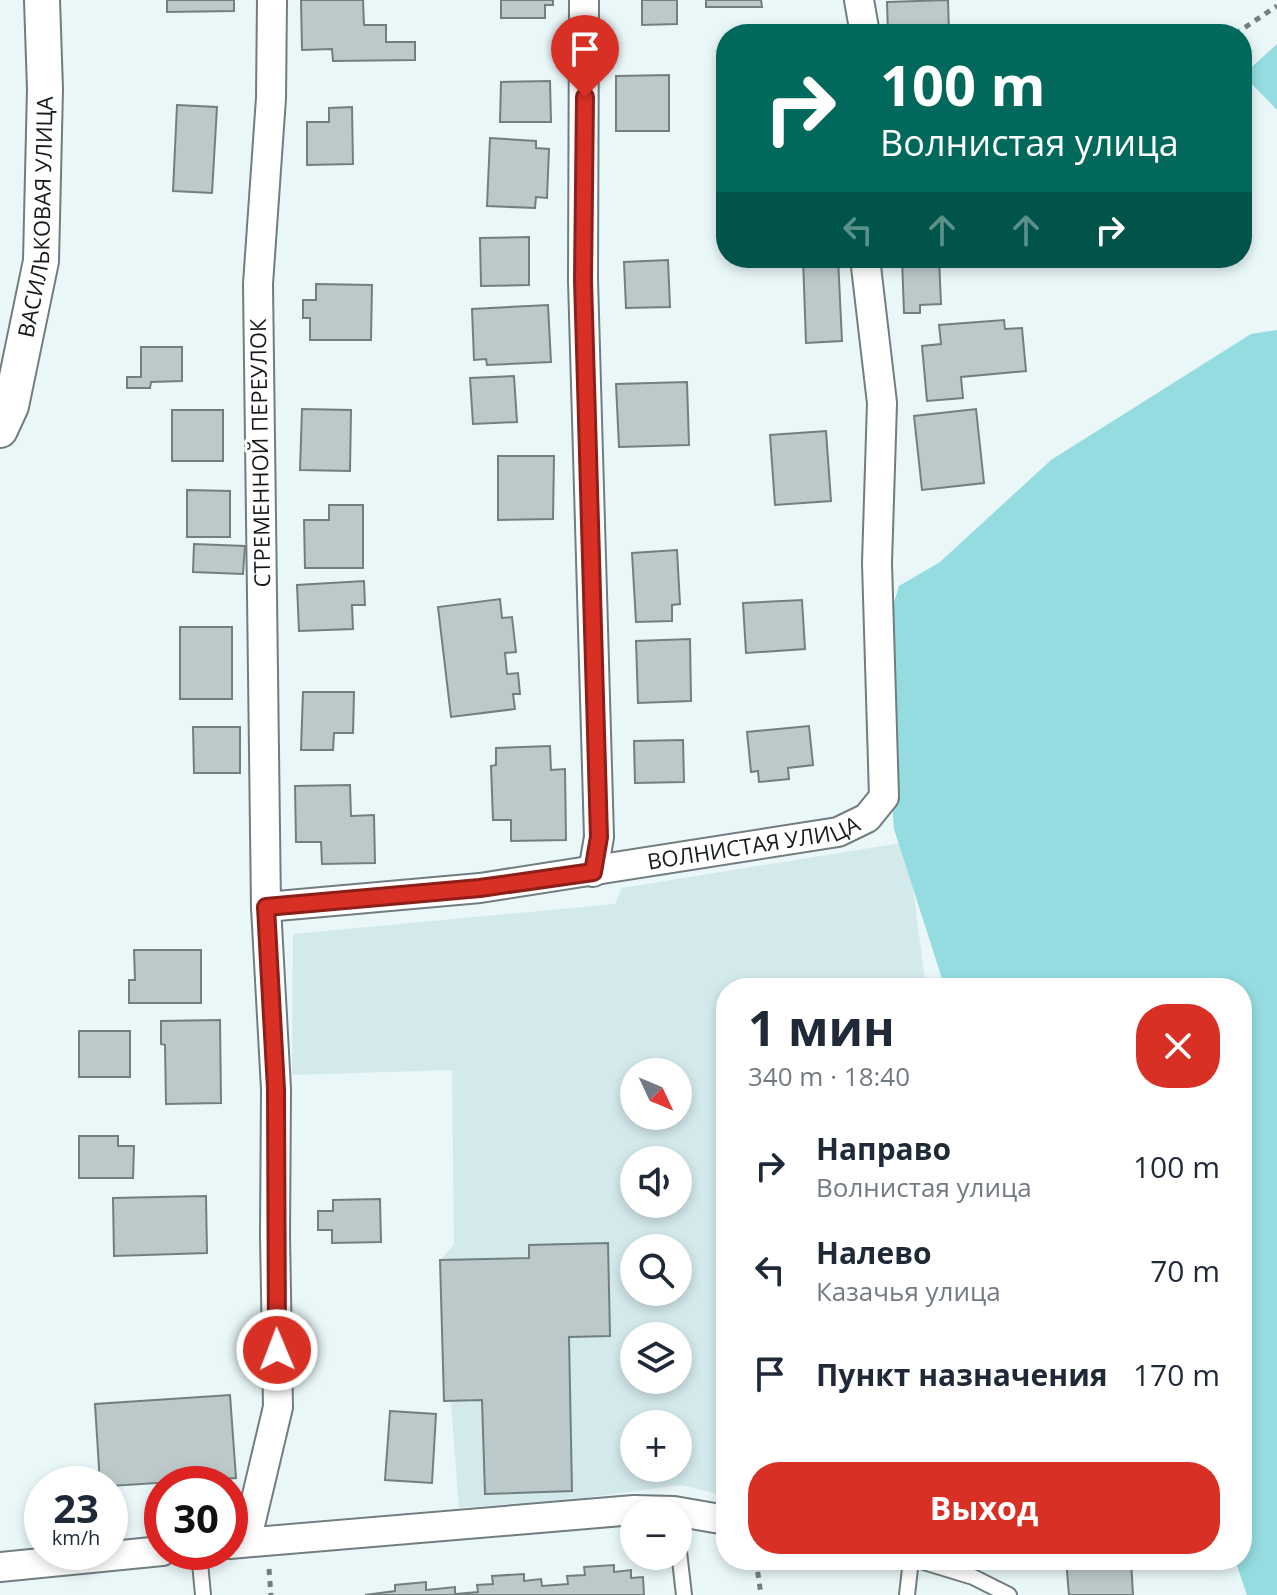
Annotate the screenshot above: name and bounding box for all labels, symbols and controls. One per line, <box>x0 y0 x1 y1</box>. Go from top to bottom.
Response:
pin <box>551 15 619 97</box>
icon: arrive <box>563 27 607 71</box>
text: 100 m <box>880 46 1046 122</box>
icon: right <box>748 56 852 160</box>
street label: ВАСИЛЬКОВАЯ УЛИЦА <box>10 96 59 340</box>
text: Волнистая улица <box>880 118 1179 167</box>
icon: left <box>836 208 880 252</box>
icon: ahead <box>920 208 964 252</box>
icon: ahead <box>1004 208 1048 252</box>
icon: right <box>1088 208 1132 252</box>
street label: СТРЕМЕННОЙ ПЕРЕУЛОК <box>242 318 276 588</box>
street label: ВОЛНИСТАЯ УЛИЦА <box>645 808 864 876</box>
text: 1 мин <box>748 995 895 1060</box>
button: close <box>1136 1004 1220 1088</box>
north arrow <box>620 1058 692 1130</box>
map controls <box>620 1058 692 1570</box>
text: 340 m · 18:40 <box>748 1058 910 1094</box>
text: Направо <box>816 1128 951 1169</box>
icon: right <box>748 1144 792 1188</box>
button: sound <box>620 1146 692 1218</box>
text: 100 m <box>1133 1146 1220 1187</box>
text: Волнистая улица <box>816 1169 1032 1205</box>
text: Налево <box>816 1232 932 1273</box>
button: search <box>620 1234 692 1306</box>
icon: left <box>748 1248 792 1292</box>
text: 70 m <box>1150 1250 1220 1291</box>
text: Казачья улица <box>816 1273 1001 1309</box>
position arrow <box>235 1308 319 1392</box>
button: layers <box>620 1322 692 1394</box>
icon: arrive <box>748 1352 792 1396</box>
text: Пункт назначения <box>816 1354 1108 1395</box>
text: 170 m <box>1133 1354 1220 1395</box>
button: + <box>620 1410 692 1482</box>
button: Выход <box>748 1462 1220 1554</box>
speed limit sign: 30 <box>144 1466 248 1570</box>
text: 23 <box>53 1480 99 1535</box>
button: − <box>620 1498 692 1570</box>
text: km/h <box>52 1524 100 1551</box>

